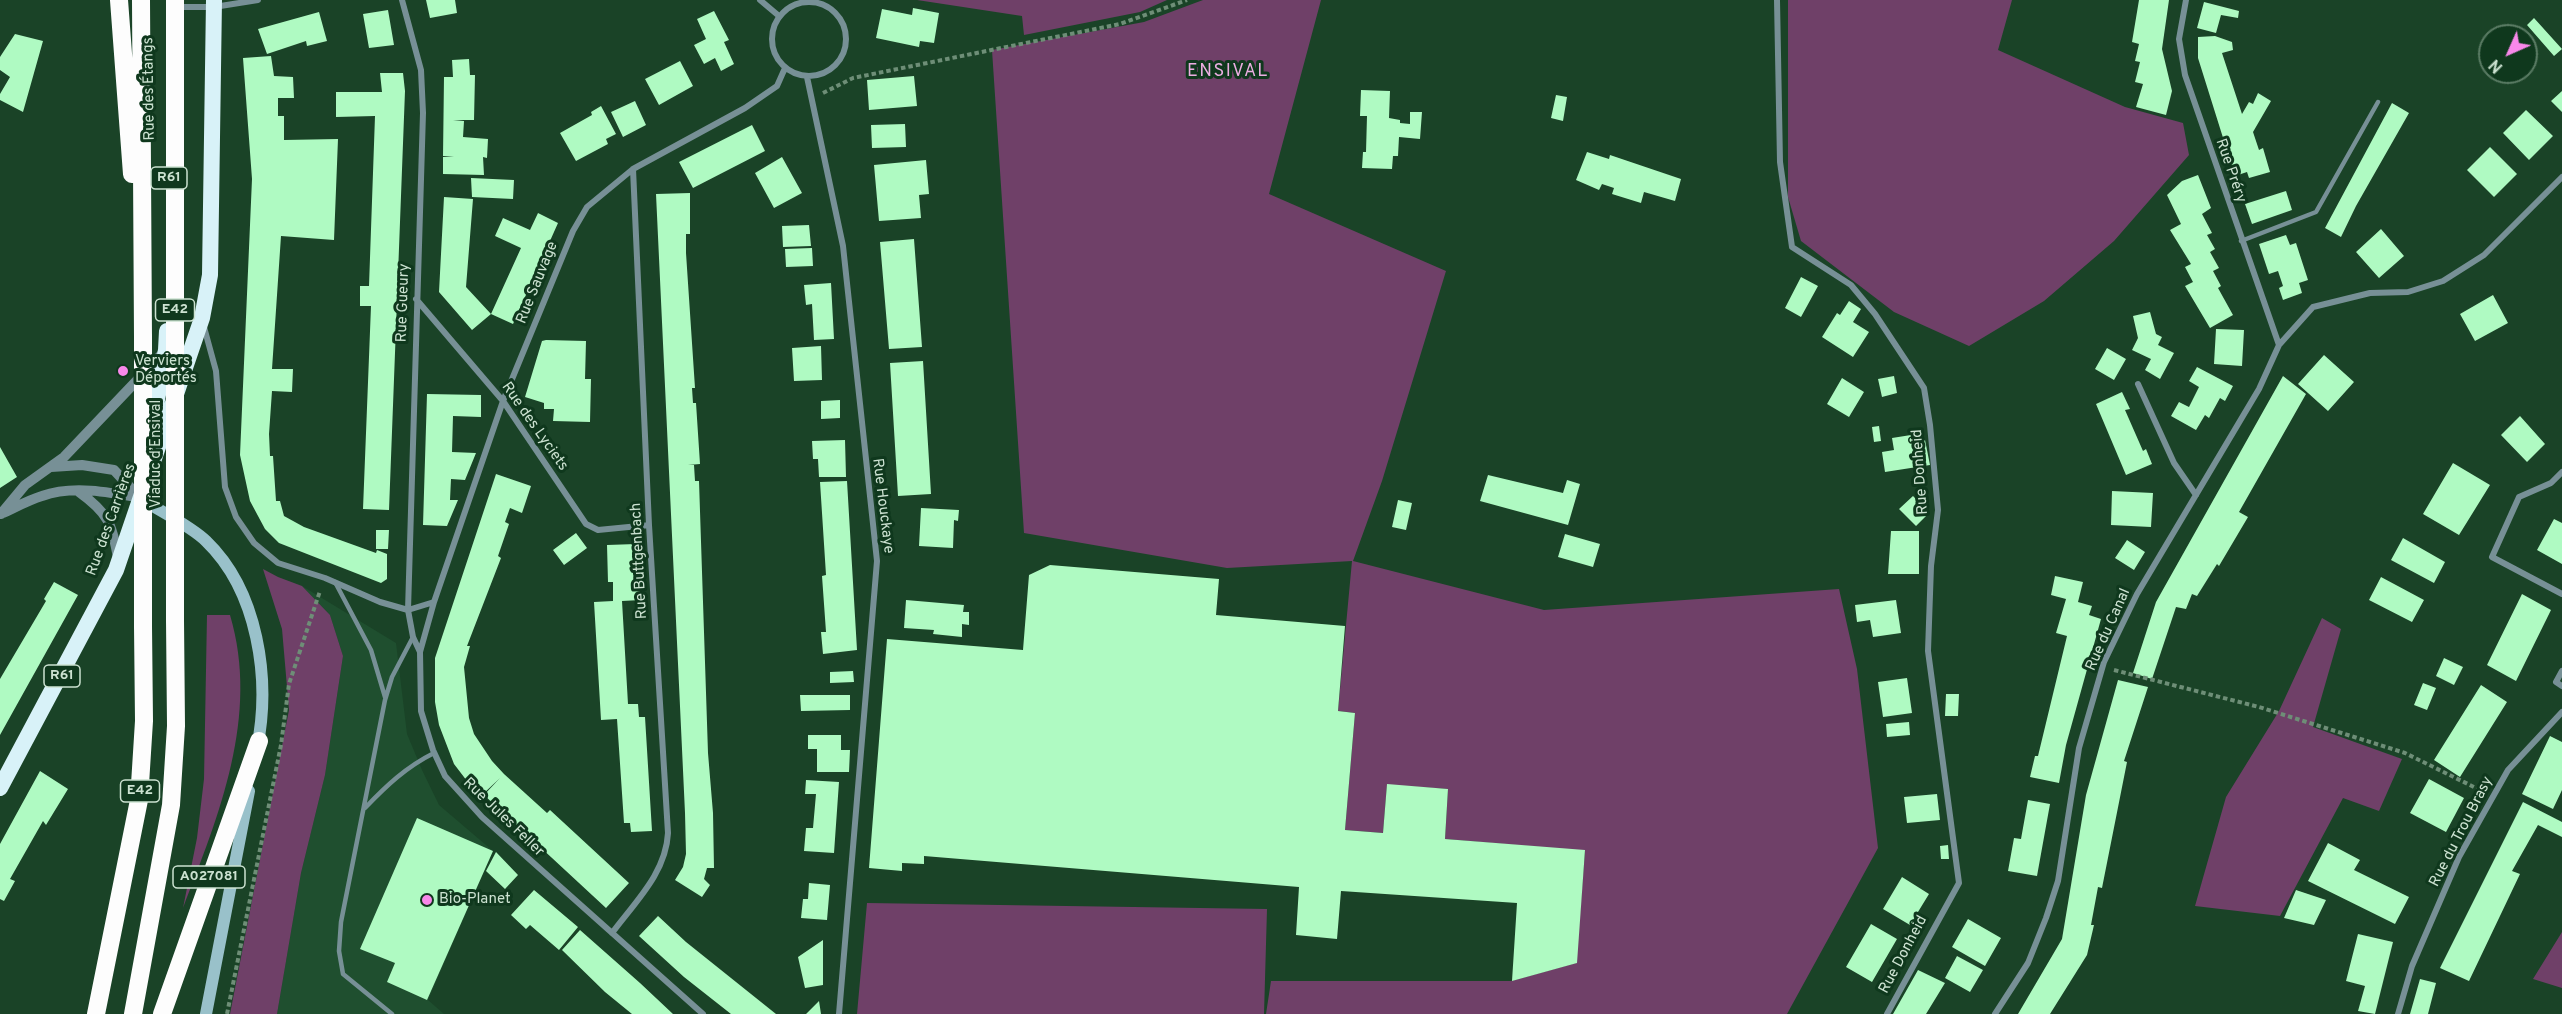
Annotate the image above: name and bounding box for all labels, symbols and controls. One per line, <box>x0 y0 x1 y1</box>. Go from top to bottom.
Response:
north arrow <box>2478 24 2538 84</box>
street label: Rue des Étangs <box>140 37 160 141</box>
text: N <box>2486 54 2508 76</box>
district label: ENSIVAL <box>1187 61 1269 83</box>
street label: Rue Préry <box>2211 137 2249 205</box>
road number: R61 <box>151 167 187 189</box>
street label: Rue Sauvage <box>513 239 563 327</box>
street label: Rue Gueury <box>394 263 414 343</box>
road number: E42 <box>156 299 195 321</box>
place label: Verviers Déportés <box>135 353 197 388</box>
marker: Verviers Déportés <box>116 364 130 378</box>
street label: Rue des Lyciets <box>497 379 571 475</box>
street label: Viaduc d’Ensival <box>148 400 166 508</box>
street label: Rue Donheid <box>1909 429 1933 515</box>
street label: Rue Houckaye <box>867 457 897 555</box>
street label: Rue des Carrières <box>83 461 141 579</box>
street label: Rue Buttgenbach <box>628 502 652 620</box>
street label: Rue du Canal <box>2083 586 2135 674</box>
road number: R61 <box>44 665 80 687</box>
street label: Rue du Trou Brasy <box>2426 774 2498 890</box>
street label: Rue Jules Feller <box>459 775 547 861</box>
road number: E42 <box>120 780 160 802</box>
road number: A027081 <box>173 866 245 888</box>
place label: Bio-Planet <box>439 891 511 909</box>
marker: Bio-Planet <box>420 893 434 907</box>
street label: Rue Donheid <box>1876 913 1932 997</box>

